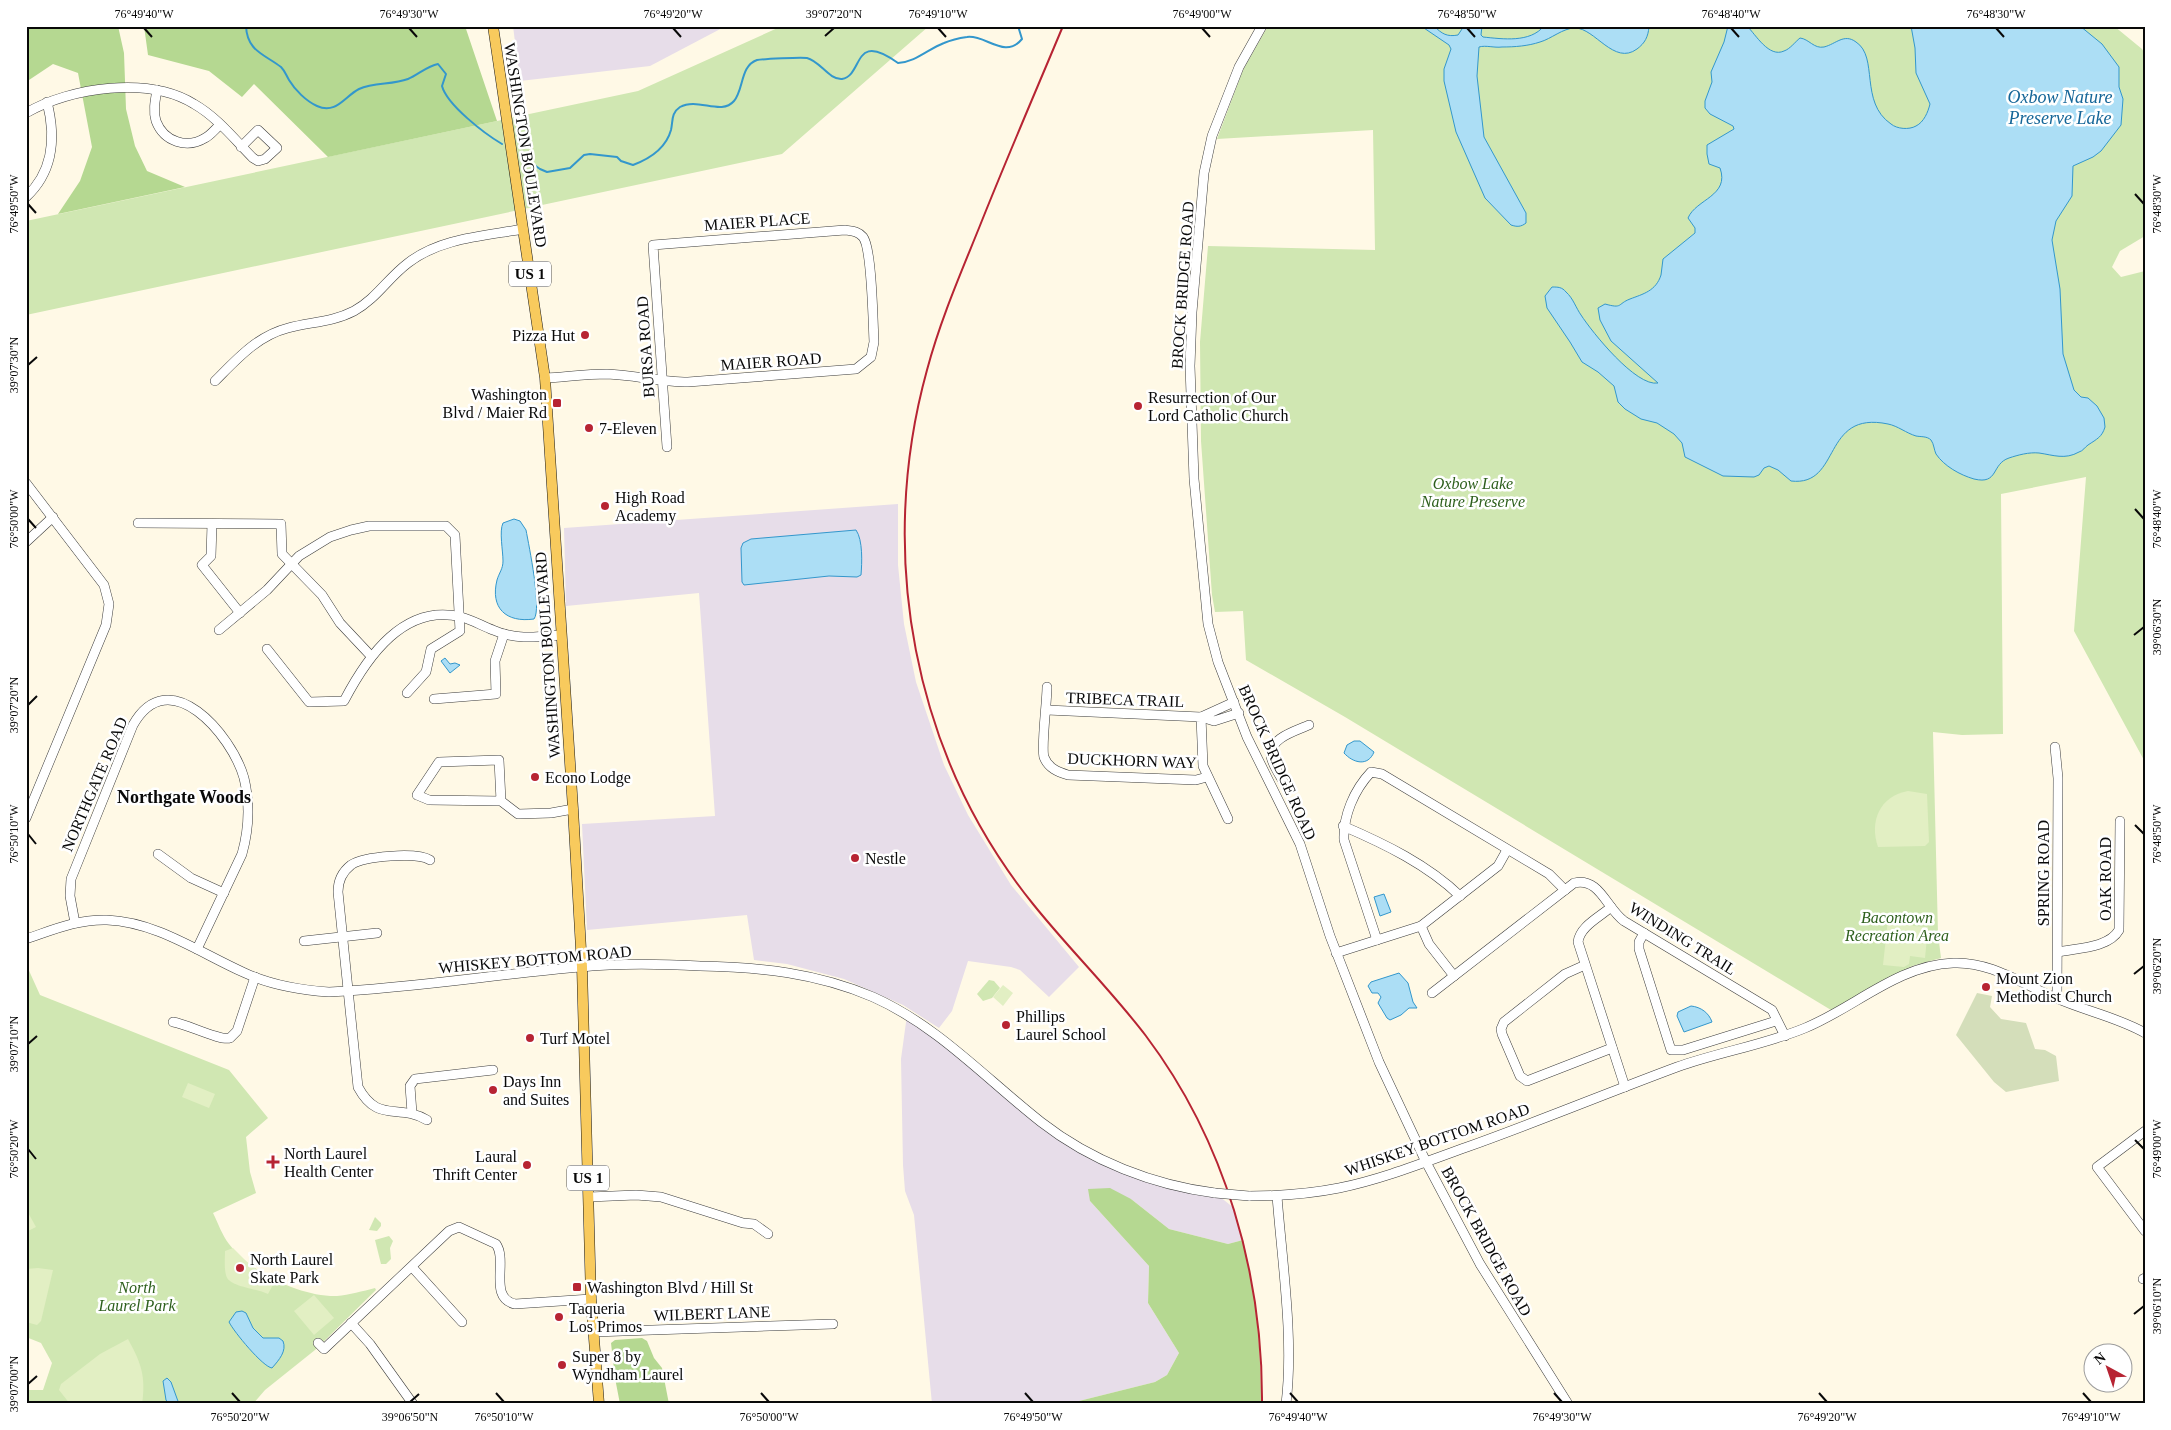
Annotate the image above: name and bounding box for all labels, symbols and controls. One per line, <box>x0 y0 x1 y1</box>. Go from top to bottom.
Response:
text: 76°49'40"W <box>114 7 174 21</box>
text: 76°49'30"W <box>379 7 439 21</box>
text: 76°49'20"W <box>643 7 703 21</box>
text: 39°07'20"N <box>806 7 863 21</box>
text: 76°49'10"W <box>908 7 968 21</box>
text: 76°49'00"W <box>1172 7 1232 21</box>
text: 76°48'50"W <box>1437 7 1497 21</box>
text: 76°48'40"W <box>1701 7 1761 21</box>
text: 76°48'30"W <box>1966 7 2026 21</box>
street label: WASHINGTON BOULEVARD <box>501 42 550 249</box>
water label: Oxbow Nature Preserve Lake <box>2008 87 2112 128</box>
text: 76°49'50"W <box>7 174 21 234</box>
text: 76°48'30"W <box>2150 174 2164 234</box>
street label: BROCK BRIDGE ROAD <box>1168 201 1197 369</box>
street label: MAIER PLACE <box>703 209 811 234</box>
road number: US 1 <box>509 262 551 286</box>
street label: BURSA ROAD <box>633 296 658 398</box>
place label: Pizza Hut <box>512 327 576 344</box>
marker: Pizza Hut <box>579 329 591 341</box>
text: 39°07'30"N <box>7 336 21 393</box>
street label: MAIER ROAD <box>720 350 822 373</box>
place label: Washington Blvd / Maier Rd <box>443 386 547 421</box>
place label: Resurrection of Our Lord Catholic Church <box>1148 389 1288 424</box>
marker: Washington Blvd / Maier Rd <box>551 397 563 409</box>
marker: Resurrection of Our Lord Catholic Church <box>1132 400 1144 412</box>
place label: 7-Eleven <box>599 420 657 437</box>
marker: 7-Eleven <box>583 422 595 434</box>
park label: Oxbow Lake Nature Preserve <box>1420 475 1525 510</box>
text: 76°50'00"W <box>7 489 21 549</box>
place label: High Road Academy <box>615 489 685 525</box>
text: 76°48'40"W <box>2150 489 2164 549</box>
marker: High Road Academy <box>599 500 611 512</box>
street label: WASHINGTON BOULEVARD <box>532 551 563 759</box>
text: 39°06'30"N <box>2150 598 2164 655</box>
text: 39°07'20"N <box>7 676 21 733</box>
street label: BROCK BRIDGE ROAD <box>1236 682 1319 842</box>
street label: TRIBECA TRAIL <box>1066 689 1184 710</box>
street label: NORTHGATE ROAD <box>58 714 130 854</box>
street label: DUCKHORN WAY <box>1067 750 1197 771</box>
place label: Econo Lodge <box>545 769 631 787</box>
marker: Econo Lodge <box>529 771 541 783</box>
district label: Northgate Woods <box>117 787 251 807</box>
text: 76°50'10"W <box>7 804 21 864</box>
text: 76°48'50"W <box>2150 804 2164 864</box>
street label: SPRING ROAD <box>2035 820 2052 926</box>
street label: OAK ROAD <box>2097 837 2114 921</box>
place label: Nestle <box>865 850 906 867</box>
marker: Nestle <box>849 852 861 864</box>
street label: WINDING TRAIL <box>1626 899 1739 978</box>
park label: Bacontown Recreation Area <box>1844 909 1949 944</box>
text: 39°06'20"N <box>2150 937 2164 994</box>
street label: WHISKEY BOTTOM ROAD <box>438 943 632 976</box>
place label: Mount Zion Methodist Church <box>1996 970 2112 1005</box>
marker: Mount Zion Methodist Church <box>1980 981 1992 993</box>
place label: Phillips Laurel School <box>1016 1008 1107 1043</box>
text: 39°07'10"N <box>7 1015 21 1072</box>
marker: Phillips Laurel School <box>1000 1019 1012 1031</box>
place label: Turf Motel <box>540 1030 611 1047</box>
marker: Turf Motel <box>524 1032 536 1044</box>
place label: Days Inn and Suites <box>503 1073 569 1108</box>
marker: Days Inn and Suites <box>487 1084 499 1096</box>
street label: WHISKEY BOTTOM ROAD <box>1343 1100 1532 1179</box>
text: 76°50'20"W <box>7 1119 21 1179</box>
text: 76°49'00"W <box>2150 1119 2164 1179</box>
place label: North Laurel Health Center <box>284 1145 374 1180</box>
place label: Laural Thrift Center <box>433 1148 518 1183</box>
marker: North Laurel Health Center <box>266 1155 280 1169</box>
marker: Laural Thrift Center <box>521 1159 533 1171</box>
street label: BROCK BRIDGE ROAD <box>1438 1164 1535 1319</box>
road number: US 1 <box>567 1166 609 1190</box>
place label: North Laurel Skate Park <box>250 1251 334 1286</box>
marker: North Laurel Skate Park <box>234 1262 246 1274</box>
text: 39°06'10"N <box>2150 1277 2164 1334</box>
park label: North Laurel Park <box>97 1279 176 1314</box>
place label: Washington Blvd / Hill St <box>587 1279 753 1297</box>
marker: Washington Blvd / Hill St <box>571 1281 583 1293</box>
place label: Taqueria Los Primos <box>569 1300 642 1335</box>
street label: WILBERT LANE <box>654 1303 771 1324</box>
marker: Taqueria Los Primos <box>553 1311 565 1323</box>
north arrow <box>2084 1342 2134 1392</box>
place label: Super 8 by Wyndham Laurel <box>572 1348 684 1384</box>
text: N <box>2091 1349 2109 1367</box>
text: 39°07'00"N <box>7 1355 21 1412</box>
marker: Super 8 by Wyndham Laurel <box>556 1359 568 1371</box>
text: 76°50'20"W <box>210 1410 270 1424</box>
text: 39°06'50"N <box>382 1410 439 1424</box>
text: 76°50'10"W <box>474 1410 534 1424</box>
text: 76°50'00"W <box>739 1410 799 1424</box>
text: 76°49'50"W <box>1003 1410 1063 1424</box>
text: 76°49'40"W <box>1268 1410 1328 1424</box>
text: 76°49'30"W <box>1532 1410 1592 1424</box>
text: 76°49'20"W <box>1797 1410 1857 1424</box>
text: 76°49'10"W <box>2061 1410 2121 1424</box>

